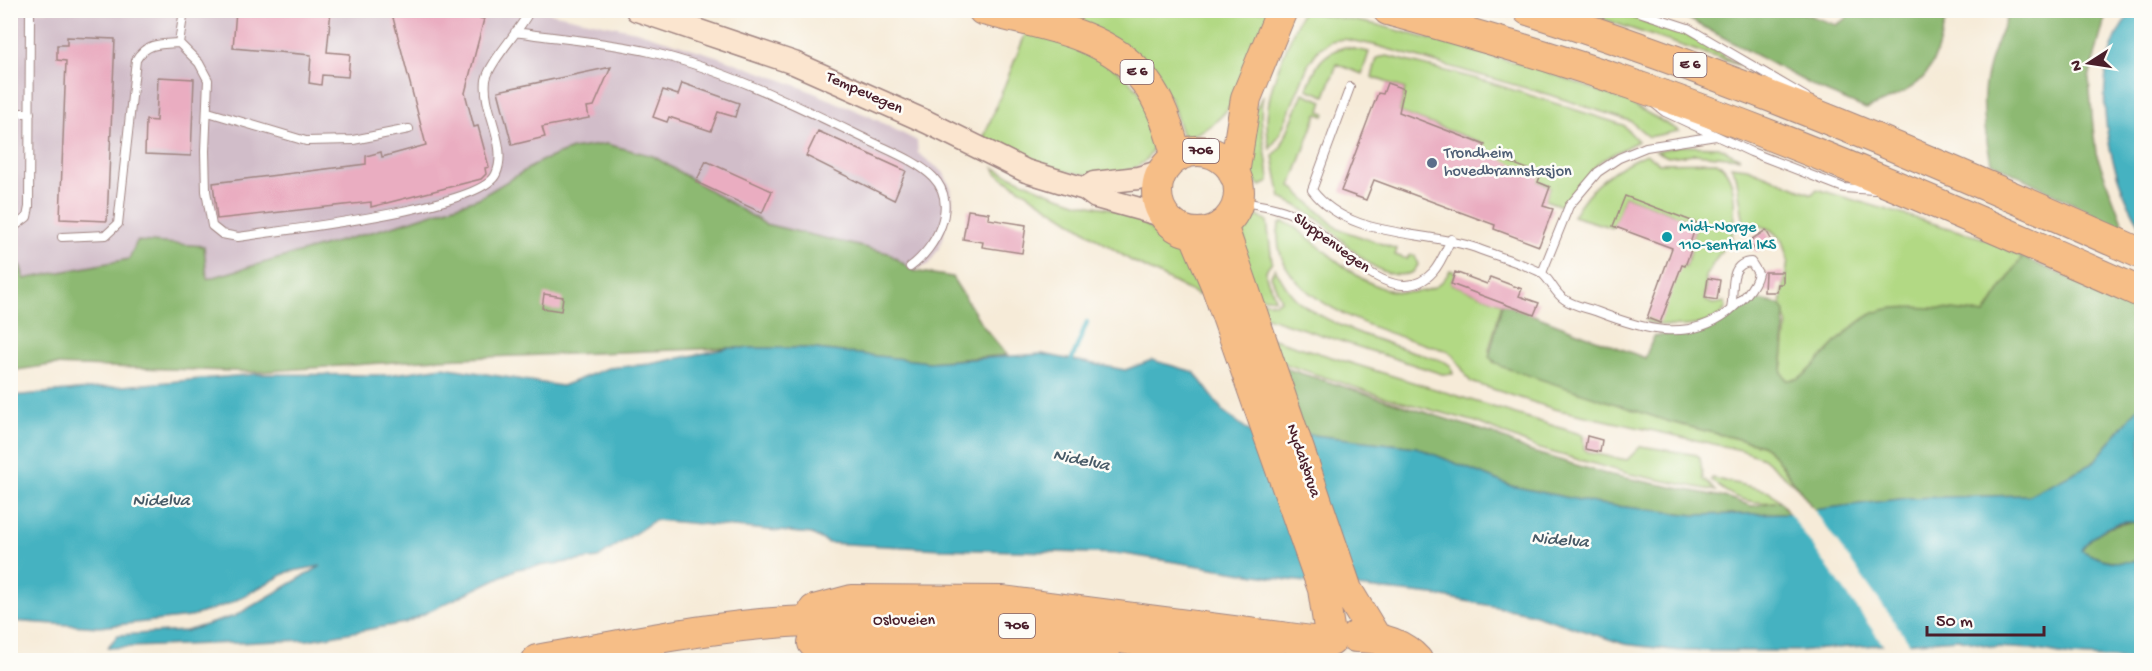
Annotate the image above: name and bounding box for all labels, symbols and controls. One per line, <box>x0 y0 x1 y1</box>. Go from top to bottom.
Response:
north arrow <box>2059 33 2119 93</box>
road number: E 6 <box>1674 53 1706 77</box>
text: N <box>2067 58 2088 72</box>
road number: E 6 <box>1120 60 1154 84</box>
street label: Tempevegen <box>822 68 906 120</box>
road number: 706 <box>1183 139 1219 163</box>
place label: Trondheim hovedbrannstasjon <box>1443 145 1572 182</box>
marker: Trondheim hovedbrannstasjon <box>1425 156 1439 170</box>
street label: Sluppenvegen <box>1289 210 1373 278</box>
place label: Midt-Norge 110-sentral IKS <box>1678 219 1777 256</box>
marker: Midt-Norge 110-sentral IKS <box>1660 230 1674 244</box>
street label: Nydalsbrua <box>1281 422 1324 501</box>
water label: Nidelva <box>1051 445 1112 477</box>
water label: Nidelva <box>132 491 191 512</box>
water label: Nidelva <box>1530 528 1590 554</box>
scale bar <box>1927 599 2044 637</box>
street label: Osloveien <box>873 612 935 631</box>
text: 50 m <box>1936 612 1973 633</box>
road number: 706 <box>999 614 1035 638</box>

